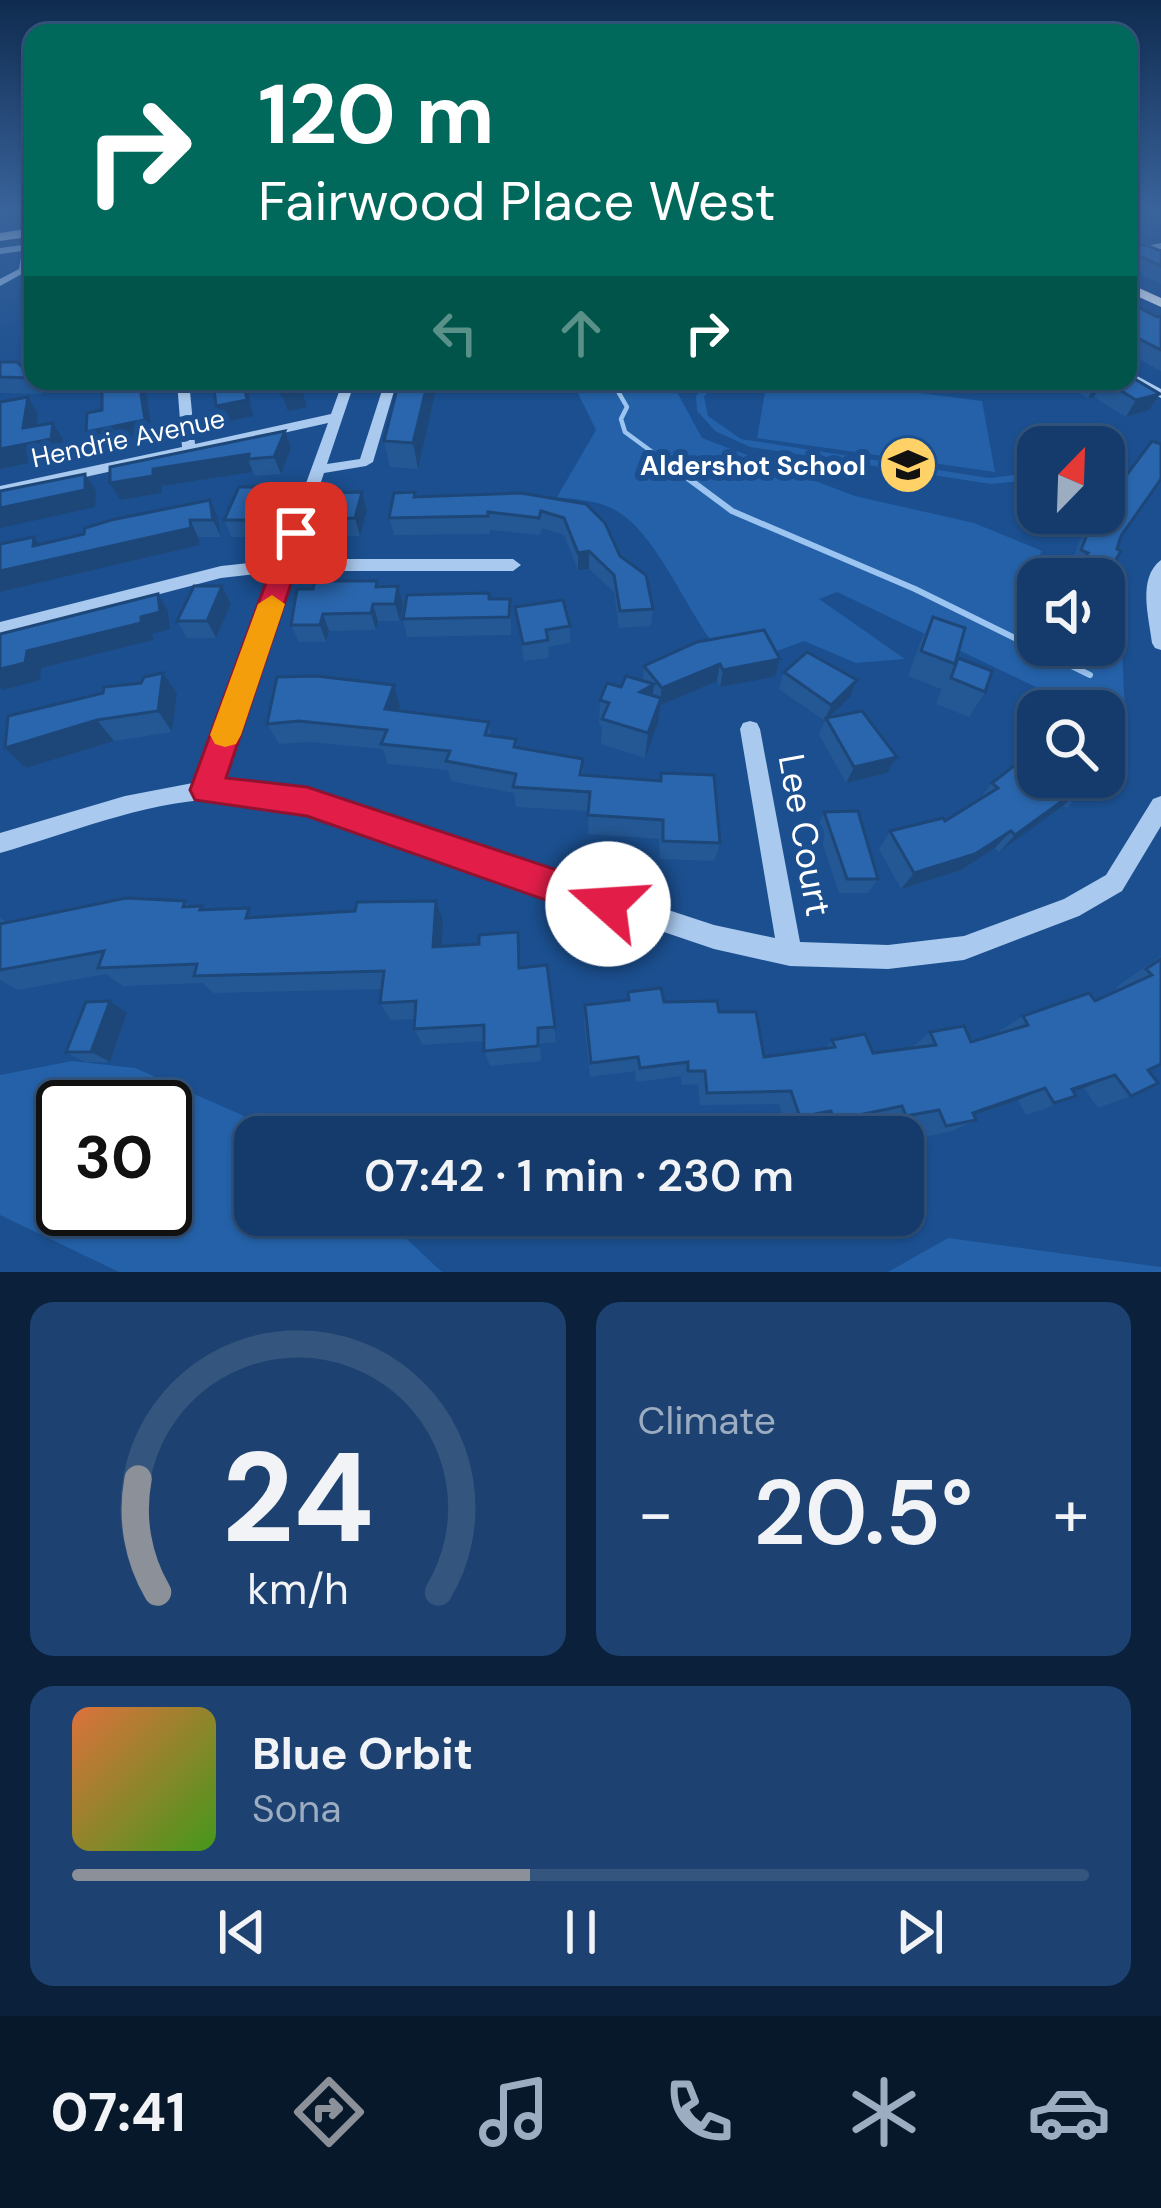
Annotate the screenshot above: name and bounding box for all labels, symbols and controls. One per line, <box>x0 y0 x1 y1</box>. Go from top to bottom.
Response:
text: 120 m <box>258 60 495 169</box>
icon: right <box>60 72 216 228</box>
text: Fairwood Place West <box>258 166 776 237</box>
icon: left <box>422 300 488 366</box>
icon: ahead <box>548 300 614 366</box>
icon: right <box>674 300 740 366</box>
street label: Hendrie Avenue <box>28 400 228 476</box>
north arrow <box>1017 426 1125 534</box>
map controls <box>1017 426 1125 798</box>
school or university icon: Aldershot School <box>877 434 939 496</box>
place label: Aldershot School <box>640 448 866 483</box>
pin <box>245 482 347 584</box>
icon: arrive <box>263 500 329 566</box>
button: sound <box>1017 558 1125 666</box>
button: search <box>1017 690 1125 798</box>
street label: Lee Court <box>768 750 842 920</box>
position arrow <box>545 841 671 967</box>
speed limit sign: 30 <box>36 1080 192 1236</box>
text: 07:42 · 1 min · 230 m <box>364 1146 794 1205</box>
text: Climate <box>638 1395 776 1446</box>
text: 24 <box>222 1417 374 1580</box>
text: 20.5° <box>753 1455 973 1572</box>
text: − <box>638 1471 674 1556</box>
text: + <box>1053 1471 1089 1556</box>
text: km/h <box>247 1561 348 1617</box>
text: Blue Orbit <box>252 1724 473 1783</box>
text: Sona <box>252 1783 341 1834</box>
icon: previous <box>209 1899 275 1965</box>
icon: pause <box>548 1899 614 1965</box>
icon: next <box>887 1899 953 1965</box>
icon: directions <box>287 2070 371 2154</box>
icon: music <box>472 2070 556 2154</box>
icon: phone <box>657 2070 741 2154</box>
icon: climate <box>842 2070 926 2154</box>
icon: car <box>1027 2070 1111 2154</box>
text: 07:41 <box>50 2077 186 2148</box>

